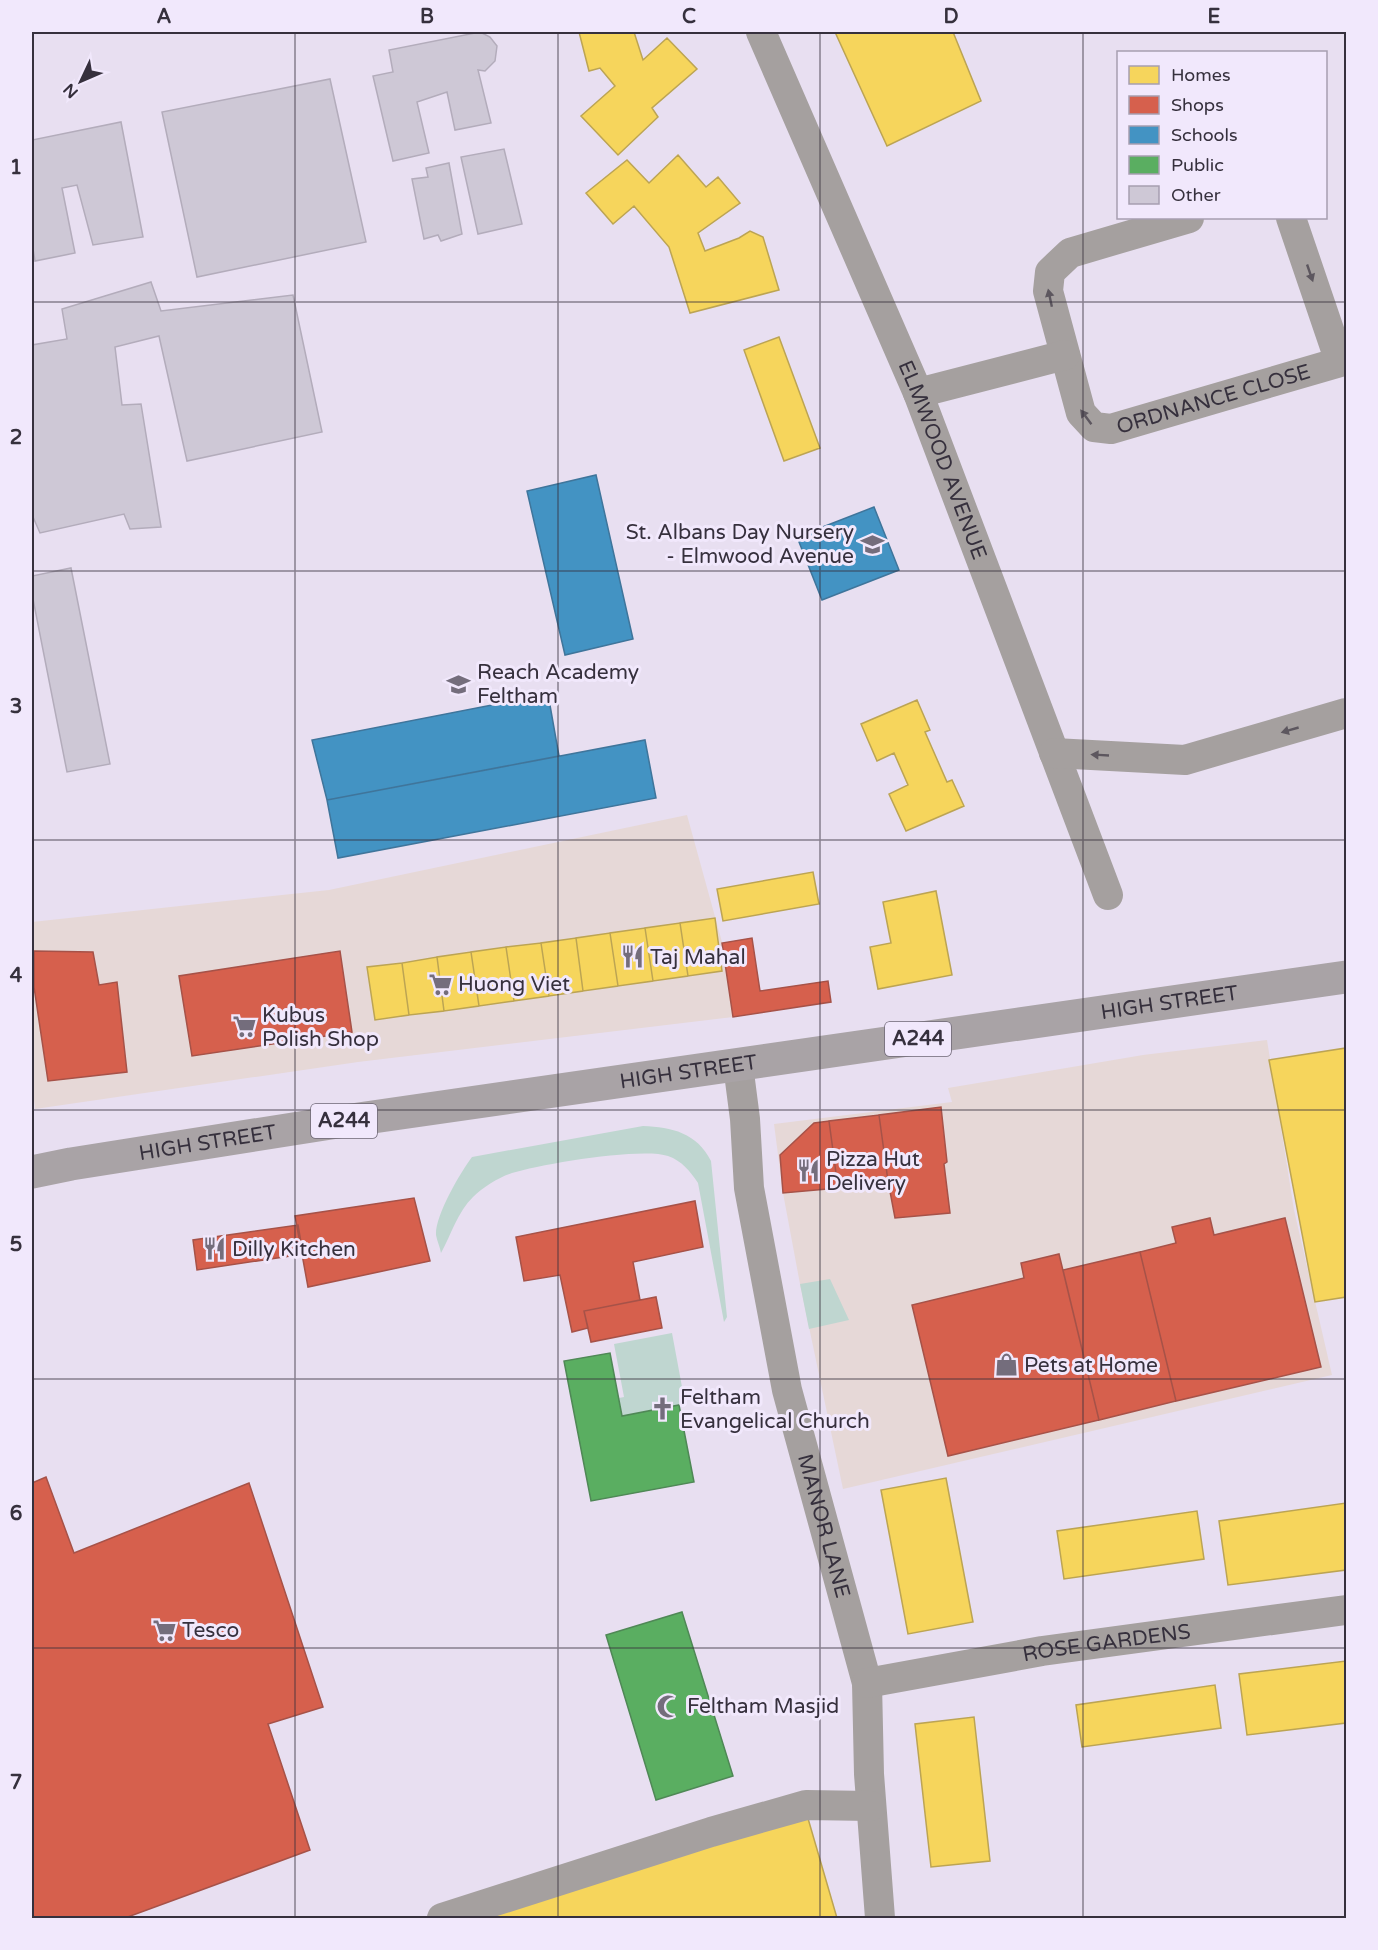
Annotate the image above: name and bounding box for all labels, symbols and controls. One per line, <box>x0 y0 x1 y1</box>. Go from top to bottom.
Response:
text: A <box>157 5 172 29</box>
text: B <box>420 5 434 29</box>
text: C <box>682 5 696 29</box>
text: D <box>943 5 959 29</box>
text: E <box>1208 5 1221 29</box>
north arrow <box>51 51 111 111</box>
legend <box>1117 51 1327 219</box>
text: Homes <box>1171 64 1231 86</box>
text: N <box>59 79 83 102</box>
text: Shops <box>1171 94 1224 116</box>
text: Schools <box>1171 124 1238 146</box>
text: Public <box>1171 154 1224 176</box>
text: 1 <box>10 156 22 180</box>
text: Other <box>1171 184 1221 206</box>
one-way arrow <box>1306 264 1315 282</box>
one-way arrow <box>1045 289 1055 307</box>
street label: ELMWOOD AVENUE <box>893 357 992 563</box>
street label: ORDNANCE CLOSE <box>1113 359 1313 439</box>
one-way arrow <box>1080 409 1092 425</box>
text: 2 <box>10 426 22 450</box>
place label: St. Albans Day Nursery - Elmwood Avenue <box>626 520 854 569</box>
school or university icon: St. Albans Day Nursery - Elmwood Avenue <box>859 531 885 557</box>
place label: Reach Academy Feltham <box>477 660 639 709</box>
school or university icon: Reach Academy Feltham <box>446 671 472 697</box>
text: 3 <box>10 695 22 719</box>
one-way arrow <box>1281 726 1299 735</box>
one-way arrow <box>1090 751 1109 760</box>
restaurant icon: Taj Mahal <box>619 944 645 970</box>
place label: Taj Mahal <box>650 945 746 970</box>
text: 4 <box>10 964 23 988</box>
supermarket icon: Huong Viet <box>427 971 453 997</box>
place label: Huong Viet <box>458 972 570 997</box>
street label: HIGH STREET <box>1099 980 1240 1025</box>
place label: Kubus Polish Shop <box>262 1003 379 1052</box>
supermarket icon: Kubus Polish Shop <box>231 1014 257 1040</box>
road number: A244 <box>885 1022 951 1056</box>
street label: HIGH STREET <box>618 1049 759 1094</box>
road number: A244 <box>311 1104 377 1138</box>
street label: HIGH STREET <box>137 1119 278 1166</box>
place label: Pizza Hut Delivery <box>826 1147 920 1196</box>
restaurant icon: Pizza Hut Delivery <box>795 1158 821 1184</box>
text: 5 <box>10 1233 22 1257</box>
restaurant icon: Dilly Kitchen <box>201 1236 227 1262</box>
place label: Dilly Kitchen <box>232 1237 356 1262</box>
shop icon: Pets at Home <box>993 1352 1019 1378</box>
place label: Pets at Home <box>1024 1353 1158 1378</box>
place label: Feltham Evangelical Church <box>680 1385 870 1434</box>
church icon: Feltham Evangelical Church <box>649 1396 675 1422</box>
street label: MANOR LANE <box>793 1451 856 1601</box>
text: 6 <box>10 1502 22 1526</box>
supermarket icon: Tesco <box>151 1617 177 1643</box>
place label: Tesco <box>182 1618 239 1643</box>
street label: ROSE GARDENS <box>1020 1619 1192 1667</box>
mosque icon: Feltham Masjid <box>656 1693 682 1719</box>
place label: Feltham Masjid <box>687 1694 839 1719</box>
text: 7 <box>10 1771 22 1795</box>

